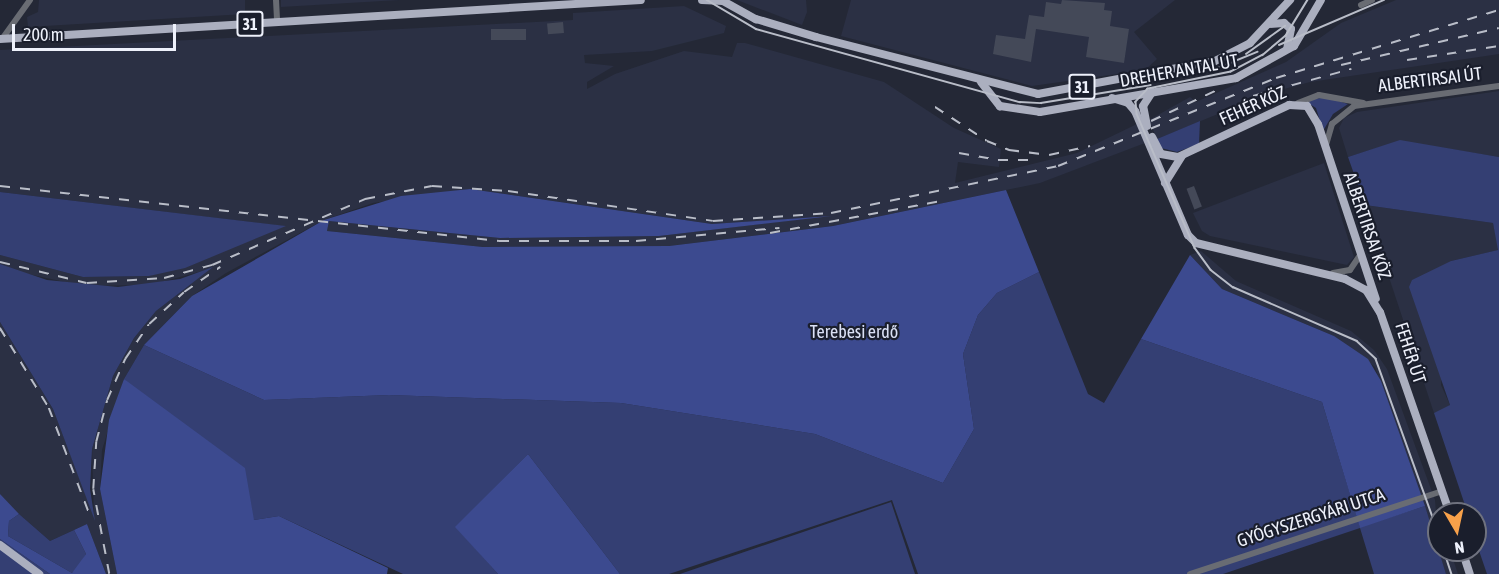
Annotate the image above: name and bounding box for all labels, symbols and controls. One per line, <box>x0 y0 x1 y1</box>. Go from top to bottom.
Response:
road number: 31 <box>235 11 265 37</box>
scale bar <box>15 12 178 50</box>
text: 200 m <box>23 24 64 45</box>
street label: DREHER ANTAL ÚT <box>1118 50 1240 92</box>
street label: ALBERTIRSAI ÚT <box>1377 63 1483 97</box>
road number: 31 <box>1067 74 1097 100</box>
street label: FEHÉR KÖZ <box>1216 82 1290 130</box>
street label: ALBERTIRSAI KÖZ <box>1338 169 1396 283</box>
street label: FEHÉR ÚT <box>1390 320 1430 386</box>
park label: Terebesi erdő <box>810 321 898 343</box>
street label: GYÓGYSZERGYÁRI UTCA <box>1235 484 1387 552</box>
north arrow <box>1427 502 1487 562</box>
text: N <box>1453 538 1466 557</box>

